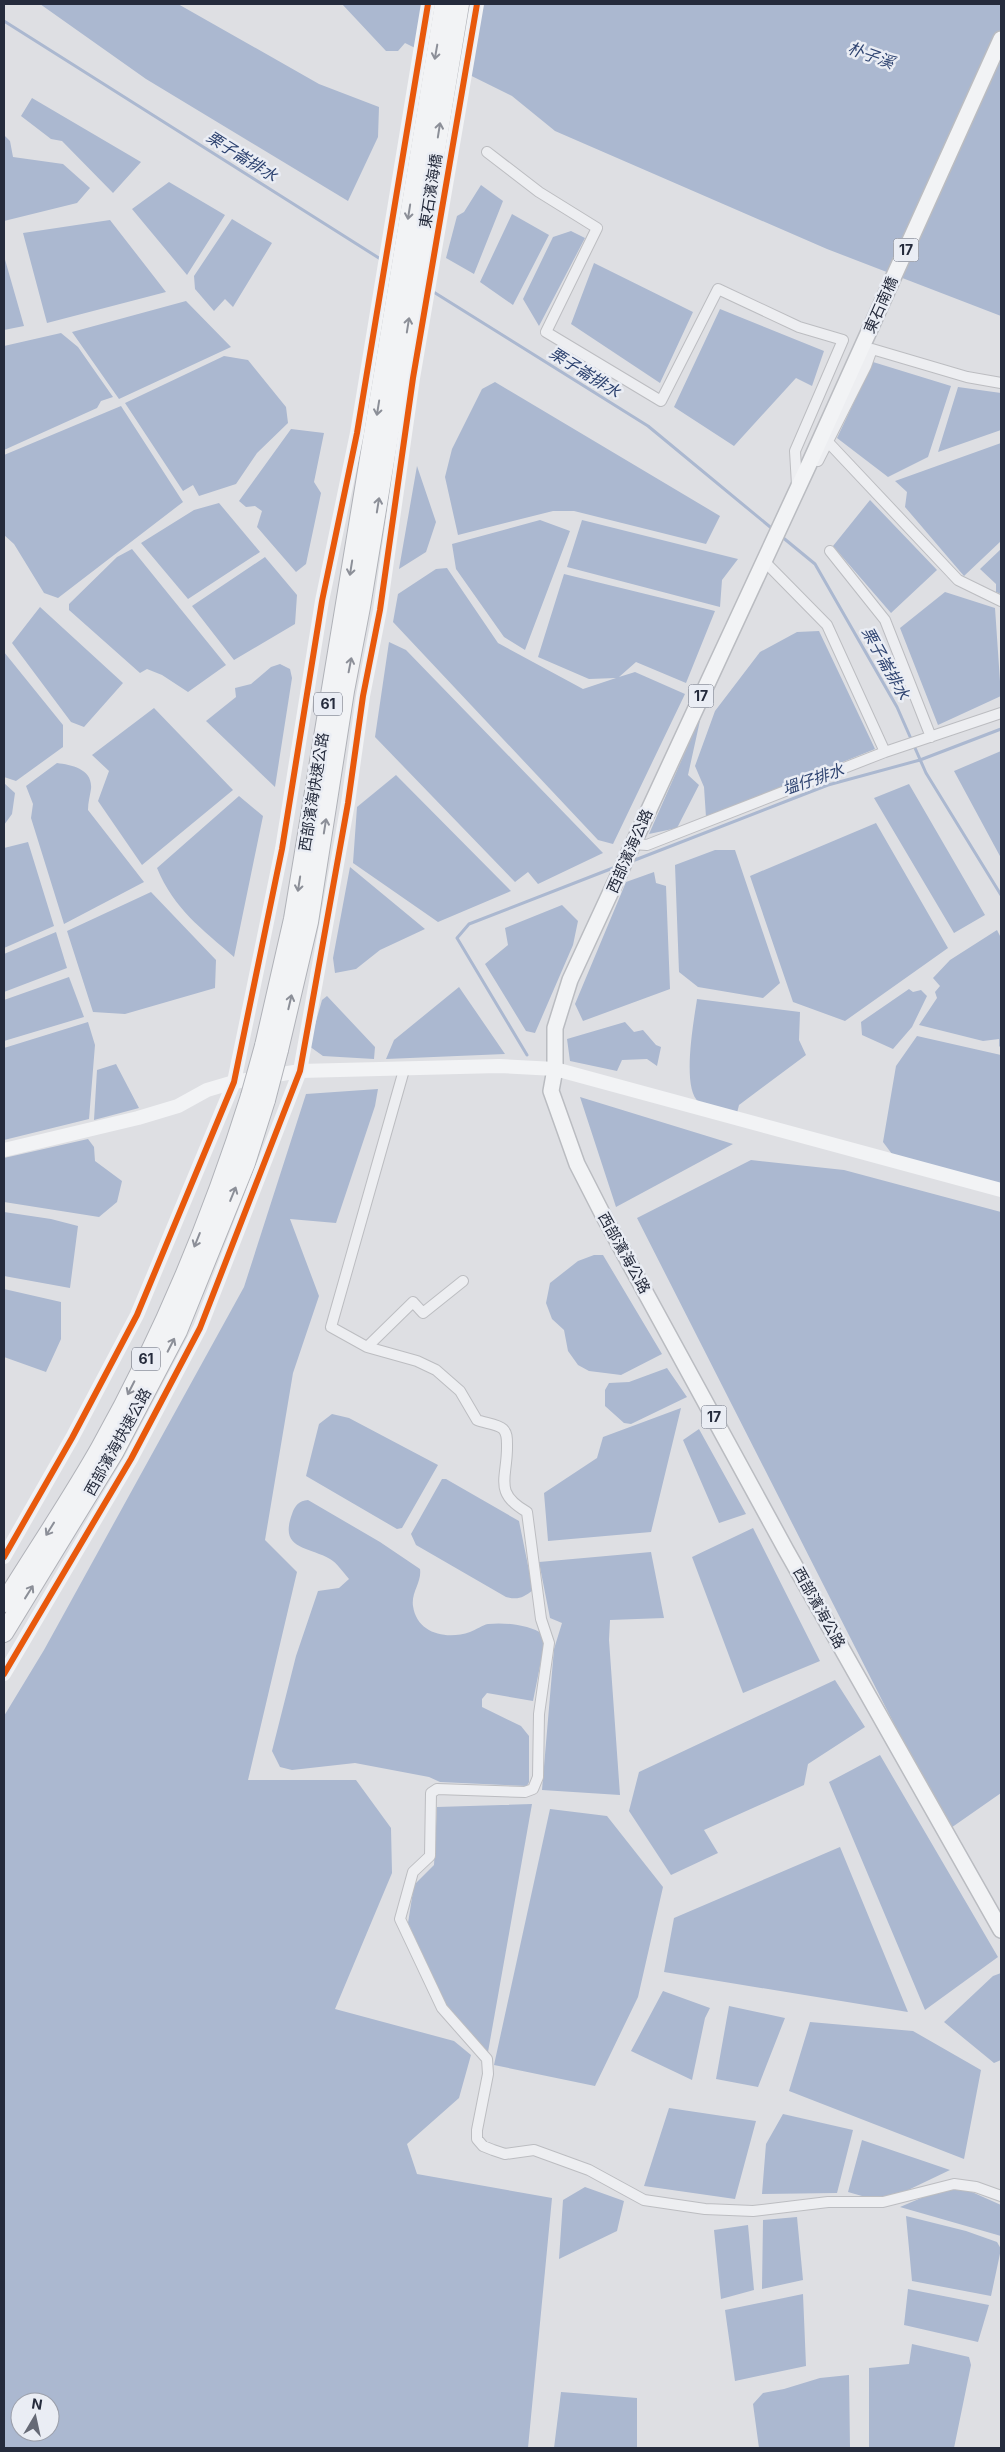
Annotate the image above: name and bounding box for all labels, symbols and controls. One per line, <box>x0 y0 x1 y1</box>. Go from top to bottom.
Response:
water label: 朴子溪 <box>845 37 899 73</box>
one-way arrow <box>430 43 440 59</box>
one-way arrow <box>434 123 444 139</box>
water label: 栗子崙排水 <box>203 126 282 186</box>
street label: 東石濱海橋 <box>415 152 446 229</box>
one-way arrow <box>404 204 414 220</box>
road number: 17 <box>894 238 918 262</box>
street label: 東石南橋 <box>860 274 901 336</box>
one-way arrow <box>403 318 413 334</box>
water label: 栗子崙排水 <box>546 342 625 402</box>
one-way arrow <box>372 399 382 415</box>
one-way arrow <box>373 498 383 514</box>
one-way arrow <box>346 560 356 576</box>
water label: 栗子崙排水 <box>858 623 915 704</box>
one-way arrow <box>346 658 355 674</box>
road number: 17 <box>688 684 714 708</box>
road number: 61 <box>314 692 342 716</box>
street label: 西部濱海快速公路 <box>295 731 332 853</box>
water label: 塭仔排水 <box>779 759 847 799</box>
street label: 西部濱海公路 <box>603 806 657 896</box>
one-way arrow <box>320 818 330 834</box>
one-way arrow <box>293 875 303 891</box>
one-way arrow <box>286 995 295 1011</box>
one-way arrow <box>229 1187 238 1203</box>
street label: 西部濱海公路 <box>594 1209 655 1297</box>
one-way arrow <box>192 1232 202 1247</box>
one-way arrow <box>166 1337 176 1352</box>
road number: 61 <box>132 1348 160 1370</box>
one-way arrow <box>126 1380 135 1395</box>
street label: 西部濱海快速公路 <box>80 1385 155 1499</box>
road number: 17 <box>702 1405 726 1428</box>
one-way arrow <box>44 1522 55 1536</box>
street label: 西部濱海公路 <box>789 1564 850 1652</box>
one-way arrow <box>25 1585 35 1599</box>
north arrow <box>10 2392 60 2442</box>
text: N <box>31 2394 44 2413</box>

